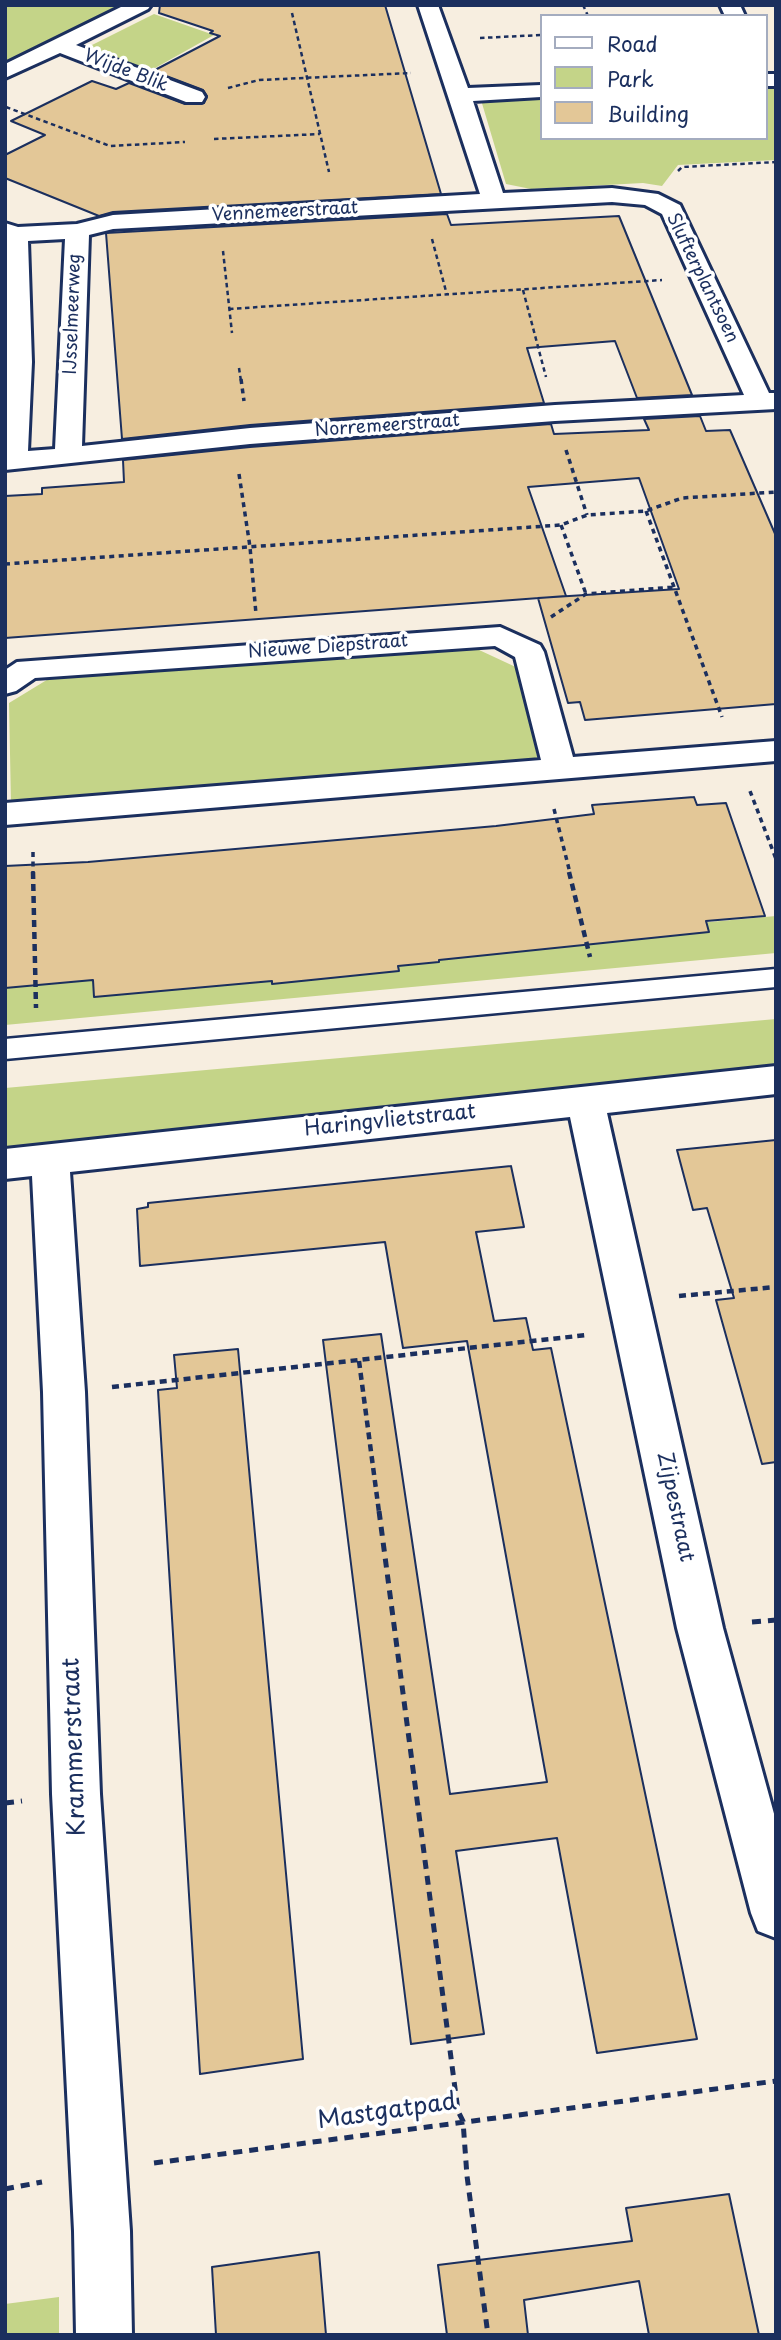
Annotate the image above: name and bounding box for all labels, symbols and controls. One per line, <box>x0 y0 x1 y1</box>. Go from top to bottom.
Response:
legend <box>540 14 767 140</box>
text: Road <box>607 27 658 59</box>
street label: Wijde Blik <box>81 45 171 97</box>
text: Park <box>607 62 654 94</box>
text: Building <box>607 97 689 129</box>
street label: Vennemeerstraat <box>211 197 359 227</box>
street label: Slufterplantsoen <box>661 210 743 346</box>
street label: IJsselmeerweg <box>60 253 86 375</box>
street label: Norremeerstraat <box>314 410 460 442</box>
street label: Nieuwe Diepstraat <box>247 631 409 663</box>
street label: Haringvlietstraat <box>303 1099 477 1143</box>
street label: Zijpestraat <box>651 1450 699 1564</box>
street label: Krammerstraat <box>57 1657 93 1837</box>
street label: Mastgatpad <box>316 2088 458 2136</box>

